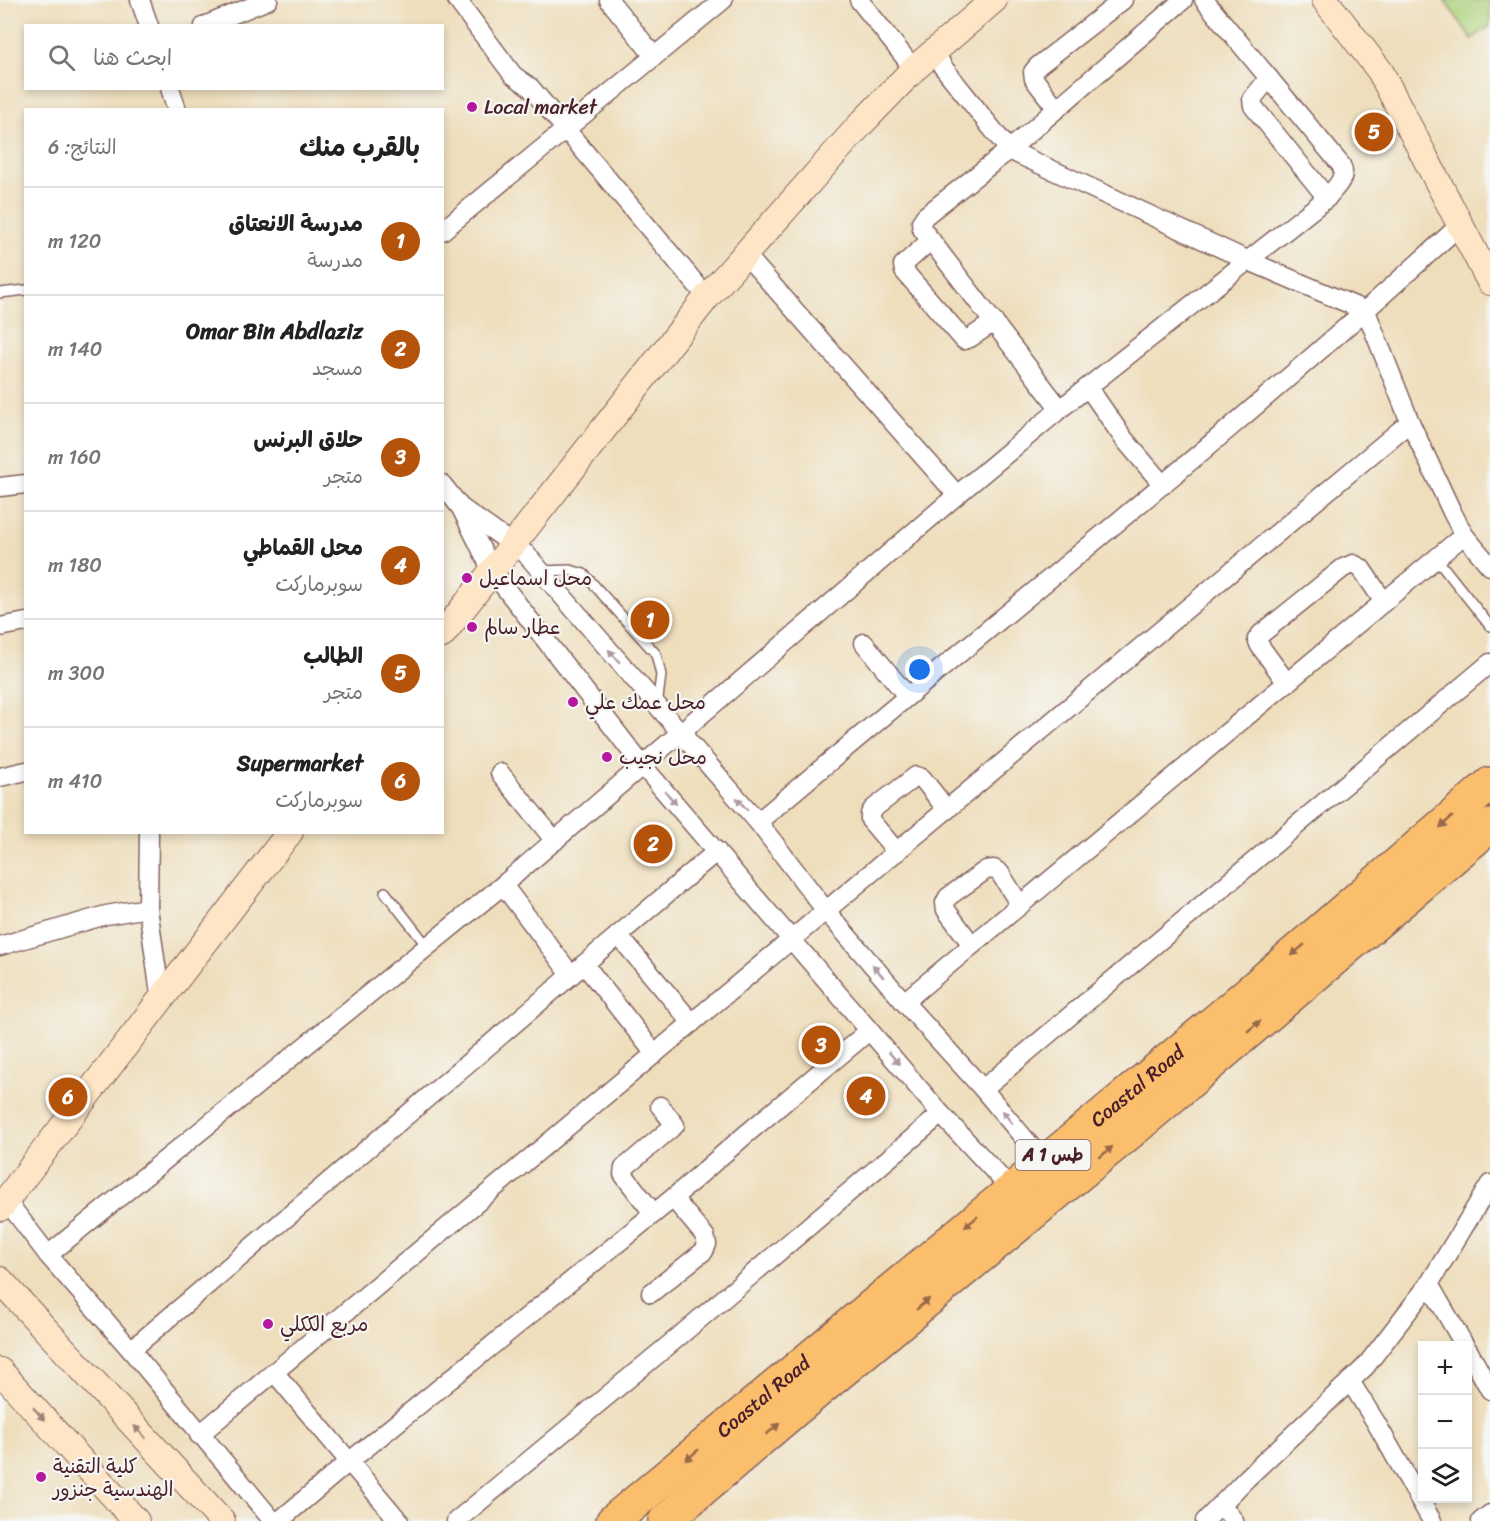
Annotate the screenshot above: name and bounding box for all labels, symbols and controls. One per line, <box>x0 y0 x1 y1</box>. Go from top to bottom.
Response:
search box <box>24 24 444 90</box>
text: ابحث هنا <box>93 38 172 77</box>
icon: search <box>45 41 78 74</box>
place label: Local market <box>484 90 598 125</box>
marker: Local market <box>465 100 479 114</box>
pin: 5 <box>1354 110 1394 154</box>
text: بالقرب منك <box>299 124 420 170</box>
text: النتائج: 6 <box>48 130 117 165</box>
text: مدرسة الانعتاق <box>228 204 363 243</box>
text: 120 m <box>48 224 101 259</box>
text: 1 <box>396 224 405 259</box>
text: مدرسة <box>307 243 363 278</box>
text: Omar Bin Abdlaziz <box>186 312 363 351</box>
text: 140 m <box>48 332 102 367</box>
text: 2 <box>395 332 406 367</box>
text: مسجد <box>312 351 363 386</box>
text: حلاق البرنس <box>254 420 363 459</box>
text: 160 m <box>48 440 101 475</box>
text: 3 <box>395 440 406 475</box>
text: متجر <box>324 459 363 494</box>
text: محل القماطي <box>243 528 363 567</box>
text: 180 m <box>48 548 102 583</box>
text: 4 <box>394 548 407 583</box>
place label: محل اسماعيل <box>479 561 592 596</box>
text: سوبرماركت <box>275 567 363 602</box>
marker: محل اسماعيل <box>460 571 474 585</box>
pin: 1 <box>630 598 670 642</box>
place label: عطار سالم <box>484 610 561 645</box>
marker: عطار سالم <box>465 620 479 634</box>
text: الطالب <box>303 636 363 675</box>
one-way arrow <box>608 649 621 664</box>
your location <box>905 655 934 684</box>
text: 300 m <box>48 656 105 691</box>
text: 5 <box>394 656 407 691</box>
text: متجر <box>324 675 363 710</box>
place label: محل عمك علي <box>585 685 706 720</box>
marker: محل عمك علي <box>566 695 580 709</box>
place label: محل نجيب <box>619 740 707 775</box>
text: Supermarket <box>237 744 363 783</box>
marker: محل نجيب <box>600 750 614 764</box>
text: 410 m <box>48 764 102 799</box>
text: 6 <box>395 764 406 799</box>
text: سوبرماركت <box>275 783 363 818</box>
one-way arrow <box>664 790 677 805</box>
one-way arrow <box>735 796 748 812</box>
one-way arrow <box>1439 815 1454 828</box>
pin: 2 <box>634 822 672 866</box>
one-way arrow <box>1290 943 1306 956</box>
one-way arrow <box>871 963 884 979</box>
one-way arrow <box>1246 1019 1262 1032</box>
pin: 3 <box>802 1022 840 1068</box>
street label: Coastal Road <box>1082 1035 1194 1136</box>
one-way arrow <box>887 1050 900 1065</box>
pin: 6 <box>48 1074 88 1120</box>
pin: 4 <box>846 1074 886 1118</box>
one-way arrow <box>1001 1110 1014 1125</box>
road number: A 1 طس <box>1016 1140 1090 1170</box>
one-way arrow <box>1098 1146 1114 1159</box>
one-way arrow <box>963 1216 979 1229</box>
one-way arrow <box>915 1297 931 1310</box>
place label: مربع الككلي <box>280 1307 368 1342</box>
marker: مربع الككلي <box>261 1317 275 1331</box>
map controls <box>1418 1341 1472 1503</box>
button: + <box>1418 1341 1472 1395</box>
street label: Coastal Road <box>708 1346 820 1447</box>
button: − <box>1418 1395 1472 1449</box>
one-way arrow <box>32 1407 46 1422</box>
one-way arrow <box>765 1422 781 1435</box>
one-way arrow <box>133 1424 147 1439</box>
one-way arrow <box>685 1448 700 1461</box>
place label: كلية التقنية الهندسية جنزور <box>51 1449 174 1507</box>
button: layers <box>1418 1449 1472 1503</box>
marker: كلية التقنية الهندسية جنزور <box>34 1470 48 1484</box>

